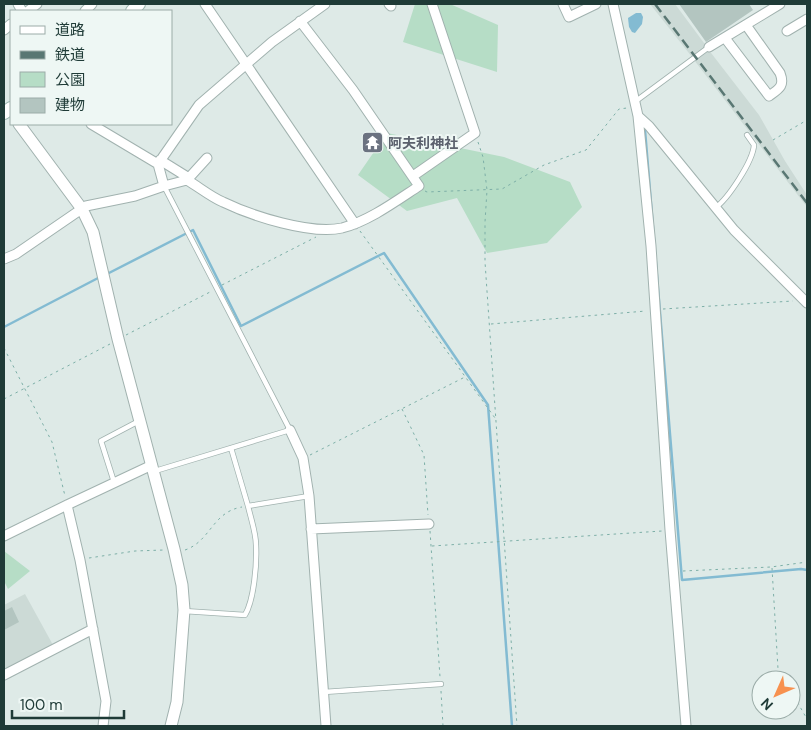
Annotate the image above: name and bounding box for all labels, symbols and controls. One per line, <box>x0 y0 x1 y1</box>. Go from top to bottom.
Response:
legend <box>10 10 172 125</box>
text: 道路 <box>55 20 85 40</box>
text: 鉄道 <box>55 45 85 65</box>
text: 公園 <box>55 70 85 90</box>
text: 建物 <box>55 95 85 115</box>
temple icon: 阿夫利神社 <box>360 131 384 155</box>
place label: 阿夫利神社 <box>388 134 458 152</box>
north arrow <box>751 670 801 720</box>
scale bar <box>12 688 125 720</box>
text: N <box>757 694 777 714</box>
text: 100 m <box>20 695 63 715</box>

